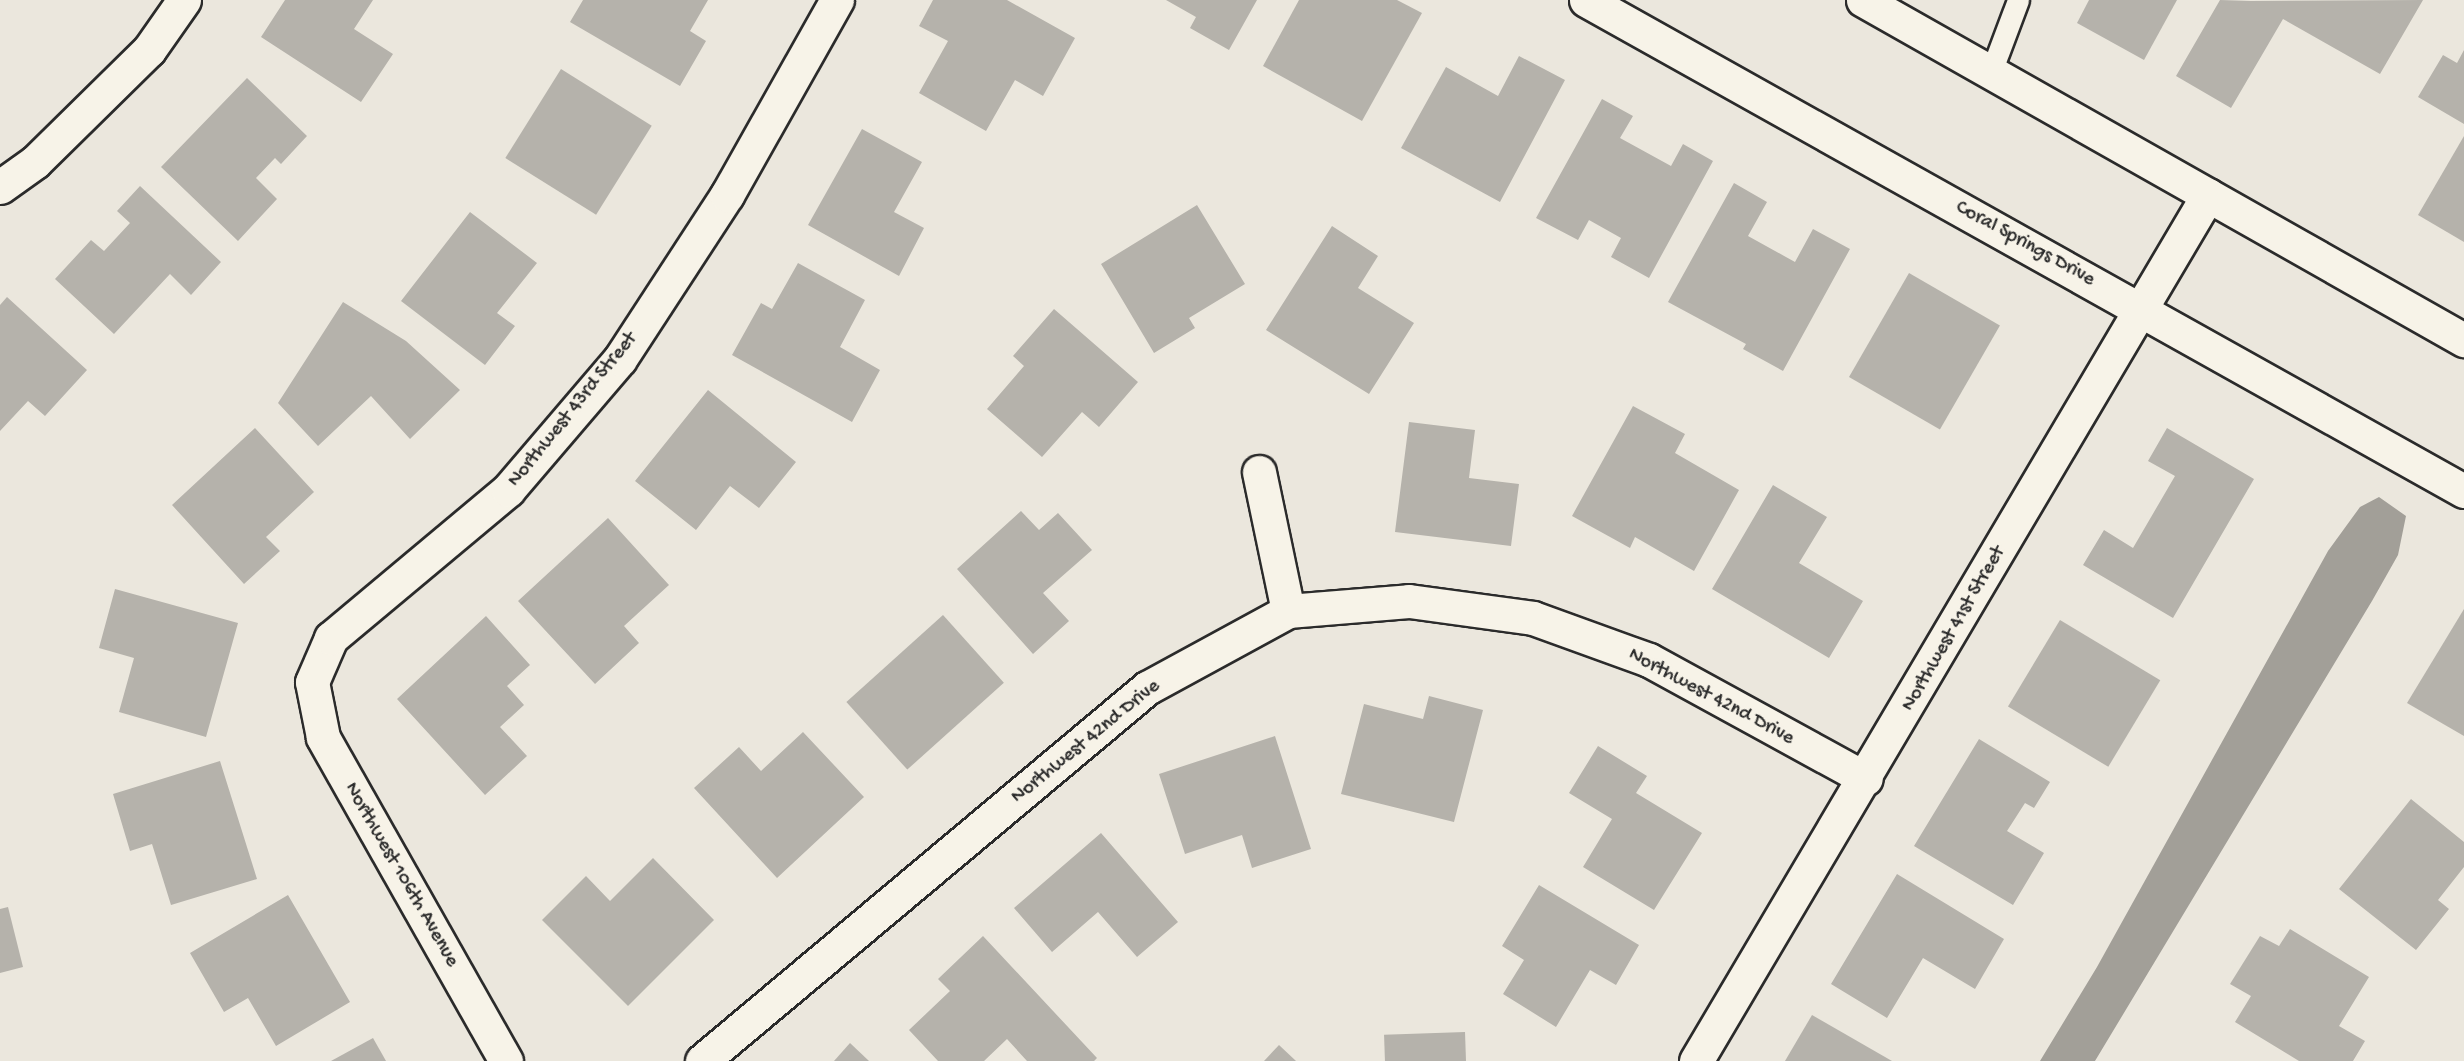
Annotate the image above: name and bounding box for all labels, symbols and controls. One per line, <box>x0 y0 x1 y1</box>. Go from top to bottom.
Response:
street label: Coral Springs Drive <box>1951 196 2099 292</box>
street label: Northwest 43rd Street <box>503 328 643 492</box>
street label: Northwest 41st Street <box>1897 542 2011 716</box>
street label: Northwest 42nd Drive <box>1624 643 1798 751</box>
street label: Northwest 42nd Drive <box>1007 675 1165 809</box>
street label: Northwest 106th Avenue <box>338 779 464 971</box>

